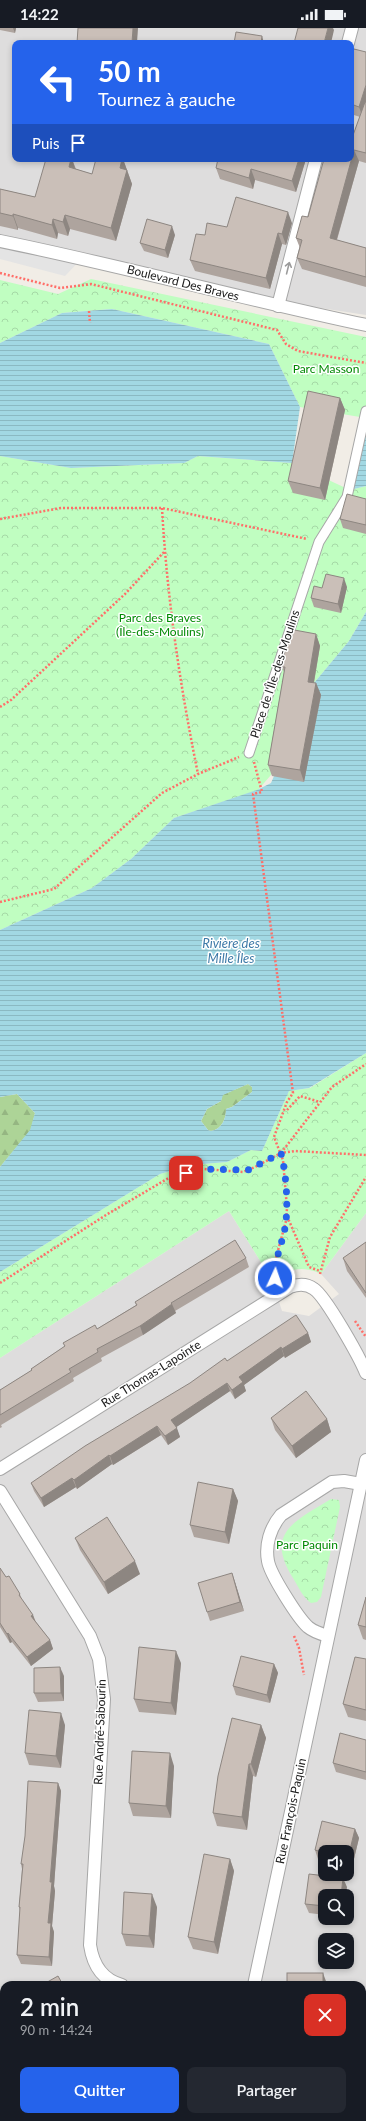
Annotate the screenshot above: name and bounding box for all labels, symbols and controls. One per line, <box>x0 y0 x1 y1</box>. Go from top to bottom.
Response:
text: 14:22 <box>20 5 59 23</box>
text: 50 m <box>98 54 161 88</box>
icon: left <box>32 56 84 108</box>
text: Tournez à gauche <box>98 88 236 110</box>
icon: arrive <box>67 132 89 154</box>
text: Puis <box>32 134 59 152</box>
street label: Boulevard Des Braves <box>125 261 241 304</box>
one-way arrow <box>284 262 292 275</box>
park label: Parc Masson <box>293 361 359 376</box>
street label: Place de l'Île-des-Moulins <box>247 608 302 740</box>
park label: Parc des Braves (Île-des-Moulins) <box>116 610 204 639</box>
water label: Rivière des Mille Îles <box>202 935 260 966</box>
pin <box>169 1156 203 1190</box>
icon: arrive <box>175 1162 197 1184</box>
position arrow <box>254 1257 296 1299</box>
street label: Rue Thomas-Lapointe <box>98 1337 203 1410</box>
park label: Parc Paquin <box>276 1537 338 1552</box>
street label: Rue André-Sabourin <box>90 1679 109 1785</box>
street label: Rue François-Paquin <box>272 1757 309 1865</box>
map controls <box>318 1845 354 1969</box>
button: sound <box>318 1845 354 1881</box>
button: search <box>318 1889 354 1925</box>
button: layers <box>318 1933 354 1969</box>
text: 2 min <box>20 1992 79 2021</box>
button: close <box>304 1994 346 2036</box>
text: 90 m · 14:24 <box>20 2022 93 2038</box>
button: Quitter <box>20 2067 179 2113</box>
button: Partager <box>187 2067 346 2113</box>

